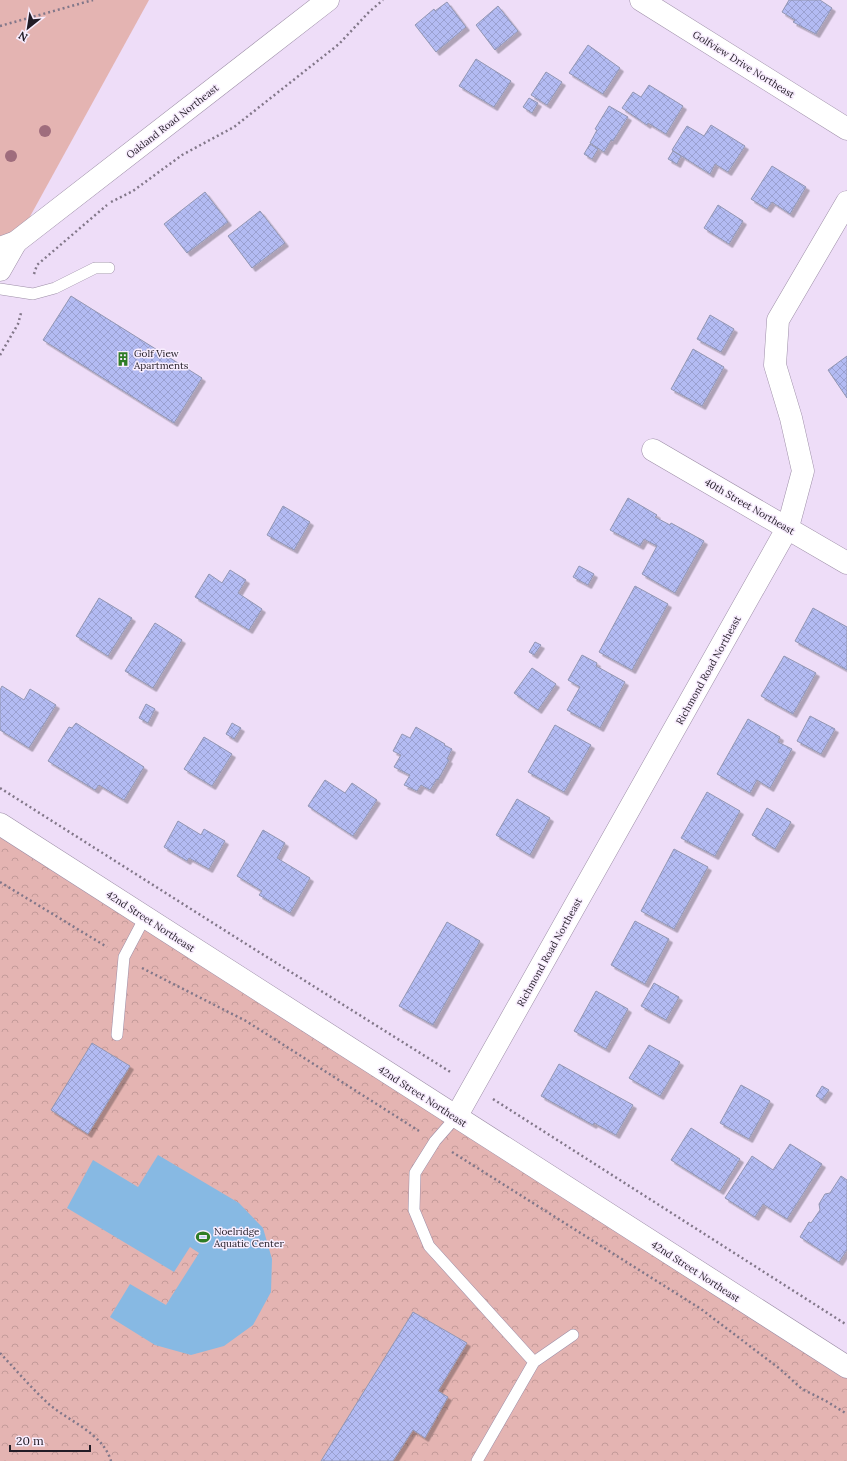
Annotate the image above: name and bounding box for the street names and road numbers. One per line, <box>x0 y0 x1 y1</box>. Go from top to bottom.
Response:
street label: Golfview Drive Northeast <box>690 28 797 101</box>
street label: Oakland Road Northeast <box>124 81 221 161</box>
street label: 40th Street Northeast <box>702 475 797 538</box>
street label: Richmond Road Northeast <box>673 613 744 727</box>
street label: 42nd Street Northeast <box>104 888 198 955</box>
street label: Richmond Road Northeast <box>514 895 585 1009</box>
street label: 42nd Street Northeast <box>376 1063 470 1130</box>
street label: 42nd Street Northeast <box>649 1238 743 1305</box>

